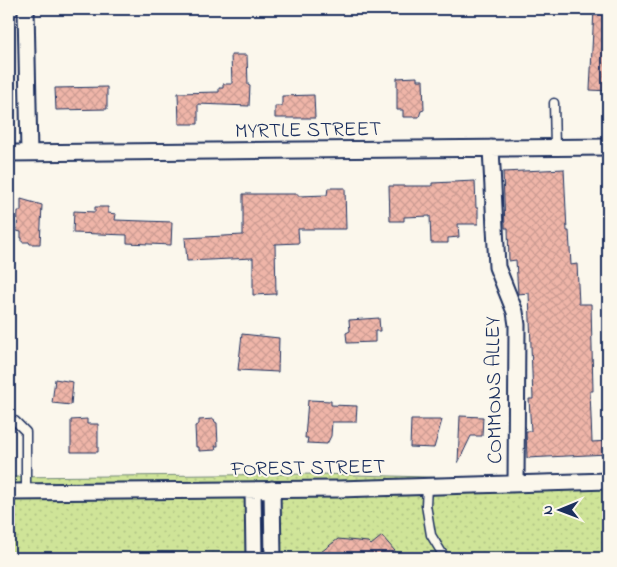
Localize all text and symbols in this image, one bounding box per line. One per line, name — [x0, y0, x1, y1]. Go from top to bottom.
street label: MYRTLE STREET — [235, 115, 381, 147]
street label: COMMONS ALLEY — [479, 315, 511, 464]
street label: FOREST STREET — [230, 453, 385, 485]
north arrow — [534, 484, 584, 534]
text: N — [538, 505, 559, 515]

